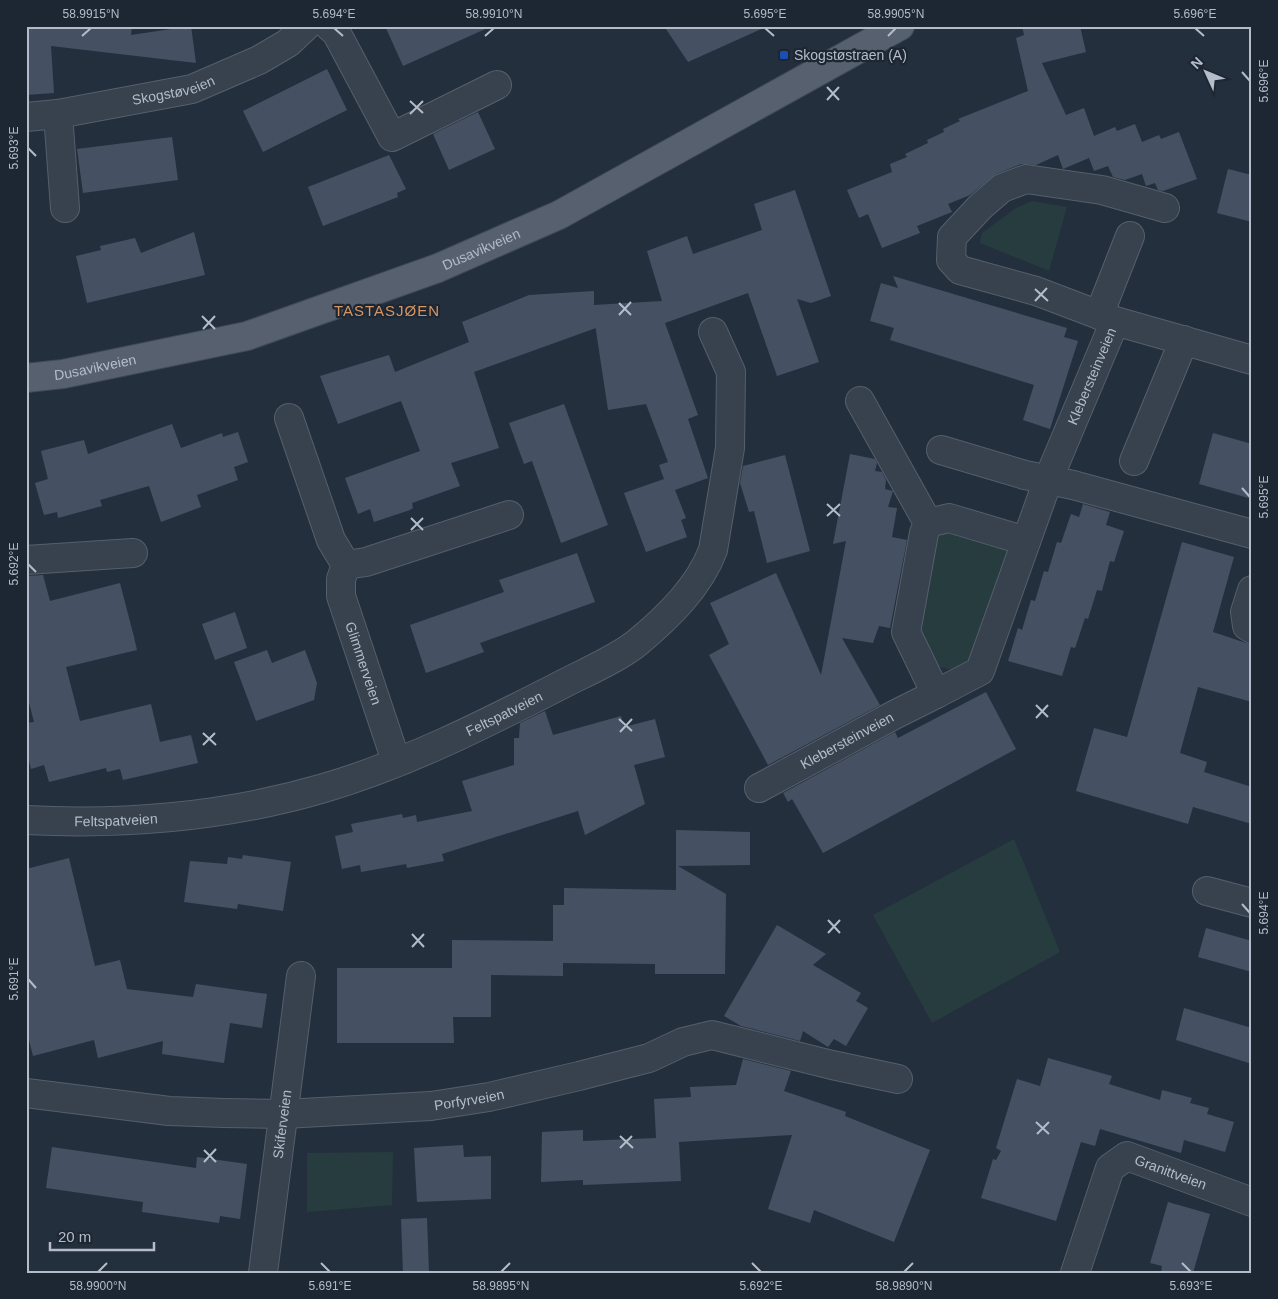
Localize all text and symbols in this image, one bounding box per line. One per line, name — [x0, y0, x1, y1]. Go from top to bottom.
text: 58.9915°N — [63, 7, 119, 21]
text: 5.694°E — [313, 7, 355, 21]
text: 58.9910°N — [466, 7, 522, 21]
text: 5.695°E — [744, 7, 786, 21]
text: 58.9905°N — [868, 7, 924, 21]
text: 5.696°E — [1174, 7, 1216, 21]
place label: Skogstøstraen (A) — [794, 47, 907, 63]
north arrow — [1180, 48, 1230, 98]
marker: Skogstøstraen (A) — [778, 49, 790, 61]
text: N — [1187, 54, 1206, 72]
text: 5.696°E — [1257, 60, 1271, 102]
street label: Skogstøveien — [131, 72, 217, 108]
text: 5.693°E — [7, 127, 21, 169]
street label: Dusavikveien — [440, 225, 523, 273]
district label: TASTASJØEN — [334, 302, 440, 319]
street label: Klebersteinveien — [1064, 325, 1119, 427]
street label: Dusavikveien — [53, 351, 138, 383]
text: 5.695°E — [1257, 476, 1271, 518]
text: 5.692°E — [7, 543, 21, 585]
street label: Glimmerveien — [342, 620, 385, 707]
street label: Feltspatveien — [463, 688, 545, 739]
street label: Klebersteinveien — [798, 709, 896, 772]
street label: Feltspatveien — [74, 810, 158, 829]
text: 5.694°E — [1257, 892, 1271, 934]
text: 5.691°E — [7, 958, 21, 1000]
street label: Porfyrveien — [433, 1086, 506, 1113]
street label: Skiferveien — [270, 1089, 294, 1160]
street label: Granittveien — [1132, 1152, 1209, 1193]
scale bar — [50, 1219, 154, 1251]
text: 20 m — [58, 1228, 91, 1245]
text: 58.9900°N — [70, 1279, 126, 1293]
text: 5.691°E — [309, 1279, 351, 1293]
text: 58.9895°N — [473, 1279, 529, 1293]
text: 5.692°E — [740, 1279, 782, 1293]
text: 58.9890°N — [876, 1279, 932, 1293]
text: 5.693°E — [1170, 1279, 1212, 1293]

